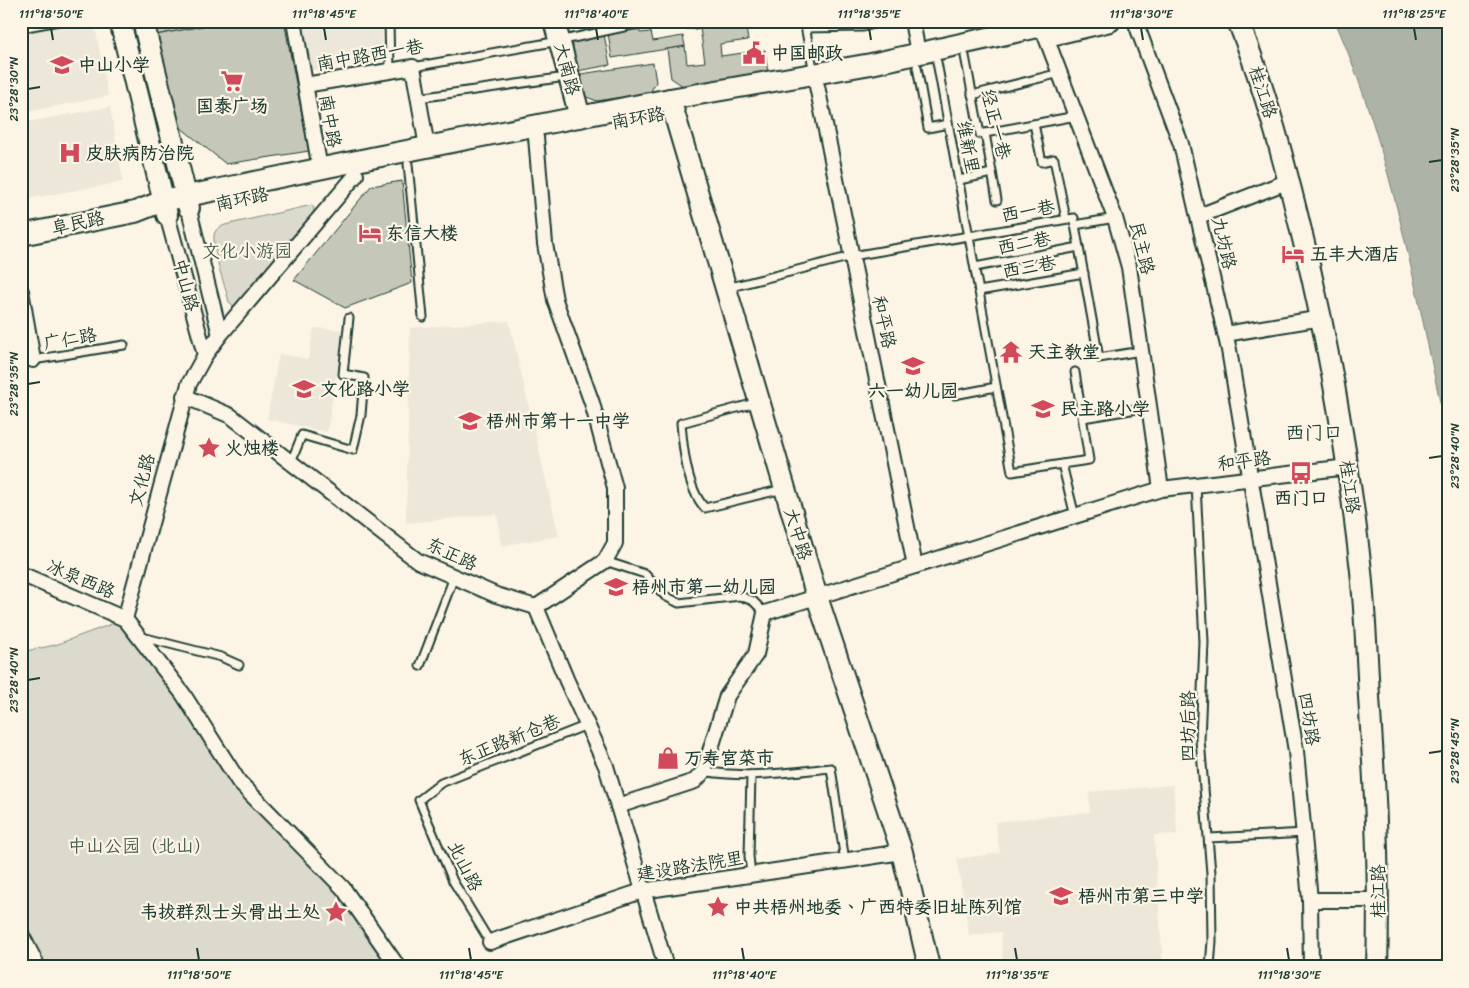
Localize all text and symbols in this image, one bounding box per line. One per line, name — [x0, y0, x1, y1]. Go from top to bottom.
text: 111°18'50"E — [19, 3, 84, 25]
text: 111°18'45"E — [292, 3, 357, 25]
text: 111°18'40"E — [564, 3, 629, 25]
text: 111°18'35"E — [838, 3, 902, 25]
text: 111°18'30"E — [1109, 3, 1174, 25]
text: 111°18'25"E — [1382, 3, 1447, 25]
street label: 南中路西一巷 — [314, 30, 426, 80]
place label: 中国邮政 — [771, 37, 843, 69]
street label: 大南路 — [545, 39, 589, 99]
public building icon: 中国邮政 — [741, 40, 767, 66]
place label: 中山小学 — [78, 49, 150, 81]
school or university icon: 中山小学 — [49, 52, 75, 78]
text: 23°28'30"N — [3, 56, 25, 121]
street label: 桂江路 — [1239, 61, 1287, 123]
supermarket icon: 国泰广场 — [219, 68, 245, 94]
street label: 经正一巷 — [972, 85, 1020, 163]
place label: 国泰广场 — [196, 90, 268, 122]
street label: 南中路 — [310, 92, 350, 150]
street label: 南环路 — [609, 98, 667, 138]
street label: 维新里 — [947, 117, 989, 177]
text: 23°28'35"N — [1444, 127, 1466, 192]
place label: 皮肤病防治院 — [86, 137, 194, 169]
hospital icon: 皮肤病防治院 — [57, 140, 83, 166]
street label: 南环路 — [212, 178, 272, 220]
street label: 西一巷 — [999, 191, 1057, 231]
street label: 阜民路 — [48, 202, 108, 244]
street label: 九坊路 — [1202, 213, 1246, 273]
place label: 东信大楼 — [386, 217, 458, 249]
street label: 民主路 — [1120, 218, 1164, 278]
hotel icon: 东信大楼 — [357, 220, 383, 246]
street label: 西二巷 — [994, 222, 1054, 264]
park label: 文化小游园 — [202, 235, 292, 267]
place label: 五丰大酒店 — [1310, 238, 1400, 270]
hotel icon: 五丰大酒店 — [1280, 241, 1306, 267]
street label: 西三巷 — [1000, 247, 1058, 287]
street label: 中山路 — [164, 255, 208, 315]
street label: 和平路 — [863, 292, 905, 352]
street label: 广仁路 — [41, 319, 99, 359]
place label: 天主教堂 — [1028, 336, 1100, 368]
temple icon: 天主教堂 — [998, 339, 1024, 365]
text: 23°28'35"N — [3, 351, 25, 416]
school or university icon: 六一幼儿园 — [900, 353, 926, 379]
place label: 文化路小学 — [320, 373, 410, 405]
place label: 六一幼儿园 — [868, 375, 958, 407]
school or university icon: 文化路小学 — [291, 376, 317, 402]
place label: 民主路小学 — [1060, 393, 1150, 425]
school or university icon: 民主路小学 — [1030, 396, 1056, 422]
place label: 梧州市第十一中学 — [486, 405, 630, 437]
school or university icon: 梧州市第十一中学 — [457, 408, 483, 434]
district label: 西门口 — [1285, 416, 1343, 449]
text: 23°28'40"N — [1444, 422, 1466, 489]
place label: 火烛楼 — [225, 432, 279, 464]
place icon: 火烛楼 — [196, 435, 222, 461]
street label: 和平路 — [1215, 442, 1273, 480]
street label: 文化路 — [120, 450, 164, 510]
street label: 桂江路 — [1330, 458, 1370, 516]
bus stop icon: 西门口 — [1288, 460, 1314, 486]
place label: 西门口 — [1274, 482, 1328, 514]
street label: 大中路 — [775, 504, 821, 564]
street label: 东正路 — [421, 528, 483, 580]
street label: 冰泉西路 — [42, 550, 120, 608]
place label: 梧州市第一幼儿园 — [632, 571, 776, 603]
school or university icon: 梧州市第一幼儿园 — [603, 574, 629, 600]
text: 23°28'40"N — [3, 646, 25, 713]
street label: 四坊后路 — [1172, 690, 1204, 762]
street label: 四坊路 — [1289, 690, 1329, 748]
street label: 东正路新仓巷 — [453, 705, 565, 775]
text: 23°28'45"N — [1444, 718, 1466, 784]
place label: 万寿宫菜市 — [684, 742, 774, 774]
shop icon: 万寿宫菜市 — [655, 745, 681, 771]
park label: 中山公园（北山） — [68, 830, 212, 862]
street label: 北山路 — [438, 835, 492, 897]
street label: 建设路法院里 — [634, 842, 746, 890]
street label: 桂江路 — [1362, 864, 1394, 918]
place label: 梧州市第三中学 — [1078, 880, 1204, 912]
school or university icon: 梧州市第三中学 — [1048, 883, 1074, 909]
place label: 中共梧州地委、广西特委旧址陈列馆 — [734, 891, 1022, 923]
place icon: 中共梧州地委、广西特委旧址陈列馆 — [705, 894, 731, 920]
place label: 韦拔群烈士头骨出土处 — [140, 896, 320, 928]
place icon: 韦拔群烈士头骨出土处 — [323, 899, 349, 925]
text: 111°18'50"E — [167, 964, 232, 986]
text: 111°18'45"E — [439, 964, 504, 986]
text: 111°18'40"E — [712, 964, 777, 986]
text: 111°18'35"E — [986, 964, 1050, 986]
text: 111°18'30"E — [1257, 964, 1322, 986]

